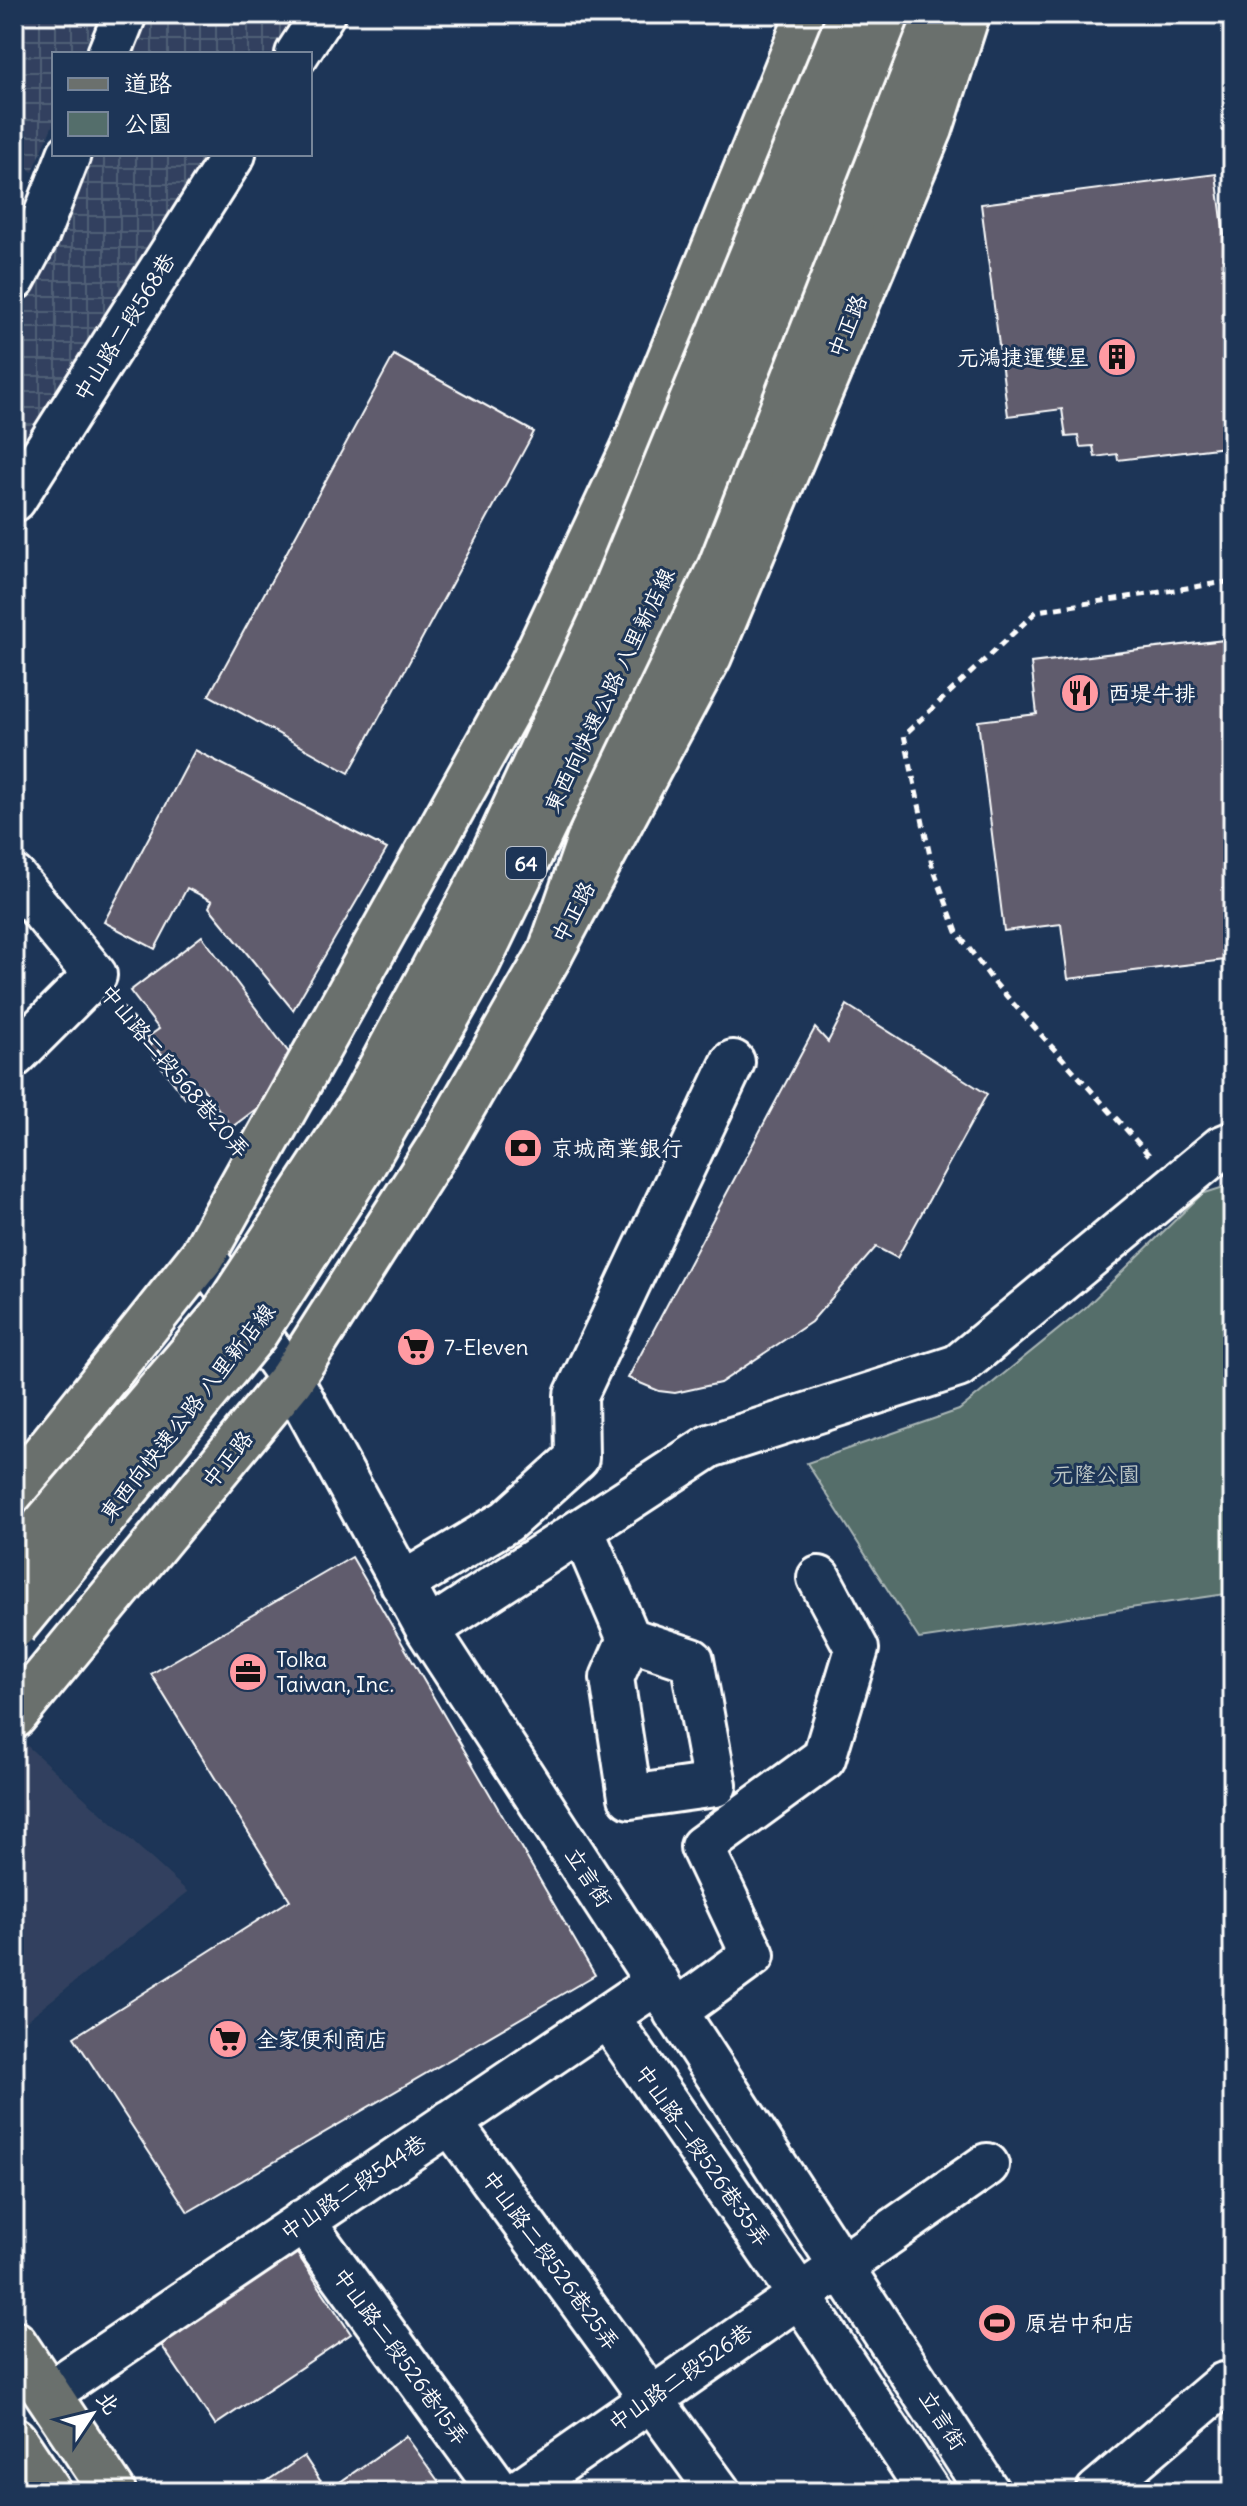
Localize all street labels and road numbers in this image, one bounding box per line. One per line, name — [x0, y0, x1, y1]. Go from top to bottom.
street label: 中山路二段568巷 — [67, 247, 181, 407]
street label: 中正路 — [821, 290, 873, 362]
street label: 東西向快速公路 八里新店線 — [537, 563, 681, 817]
road number: 64 — [506, 847, 546, 879]
street label: 中正路 — [545, 876, 601, 948]
street label: 中山路二段568巷20弄 — [94, 978, 256, 1164]
street label: 東西向快速公路 八里新店線 — [93, 1297, 281, 1527]
street label: 中正路 — [195, 1425, 259, 1493]
street label: 立言街 — [559, 1842, 619, 1912]
street label: 中山路二段526巷35弄 — [629, 2058, 777, 2252]
street label: 中山路二段544巷 — [275, 2128, 431, 2246]
street label: 中山路二段526巷25弄 — [476, 2164, 626, 2356]
street label: 中山路二段526巷15弄 — [327, 2262, 475, 2450]
street label: 中山路二段526巷 — [603, 2317, 757, 2437]
street label: 立言街 — [913, 2385, 973, 2455]

